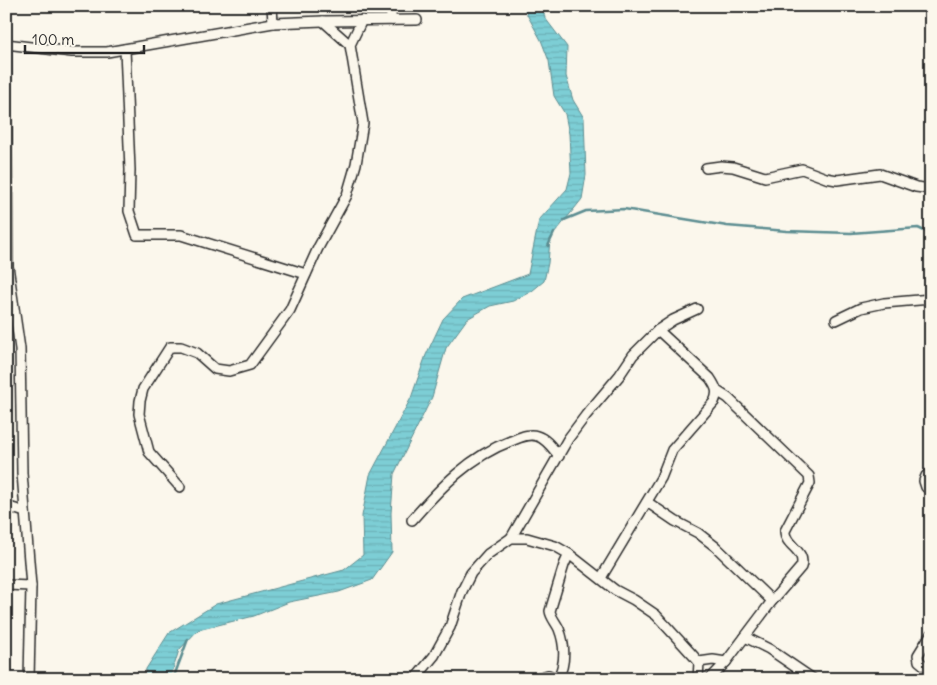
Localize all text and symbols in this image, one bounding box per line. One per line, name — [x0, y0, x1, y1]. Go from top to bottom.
scale bar — [25, 22, 144, 54]
text: 100 m — [32, 30, 74, 49]

